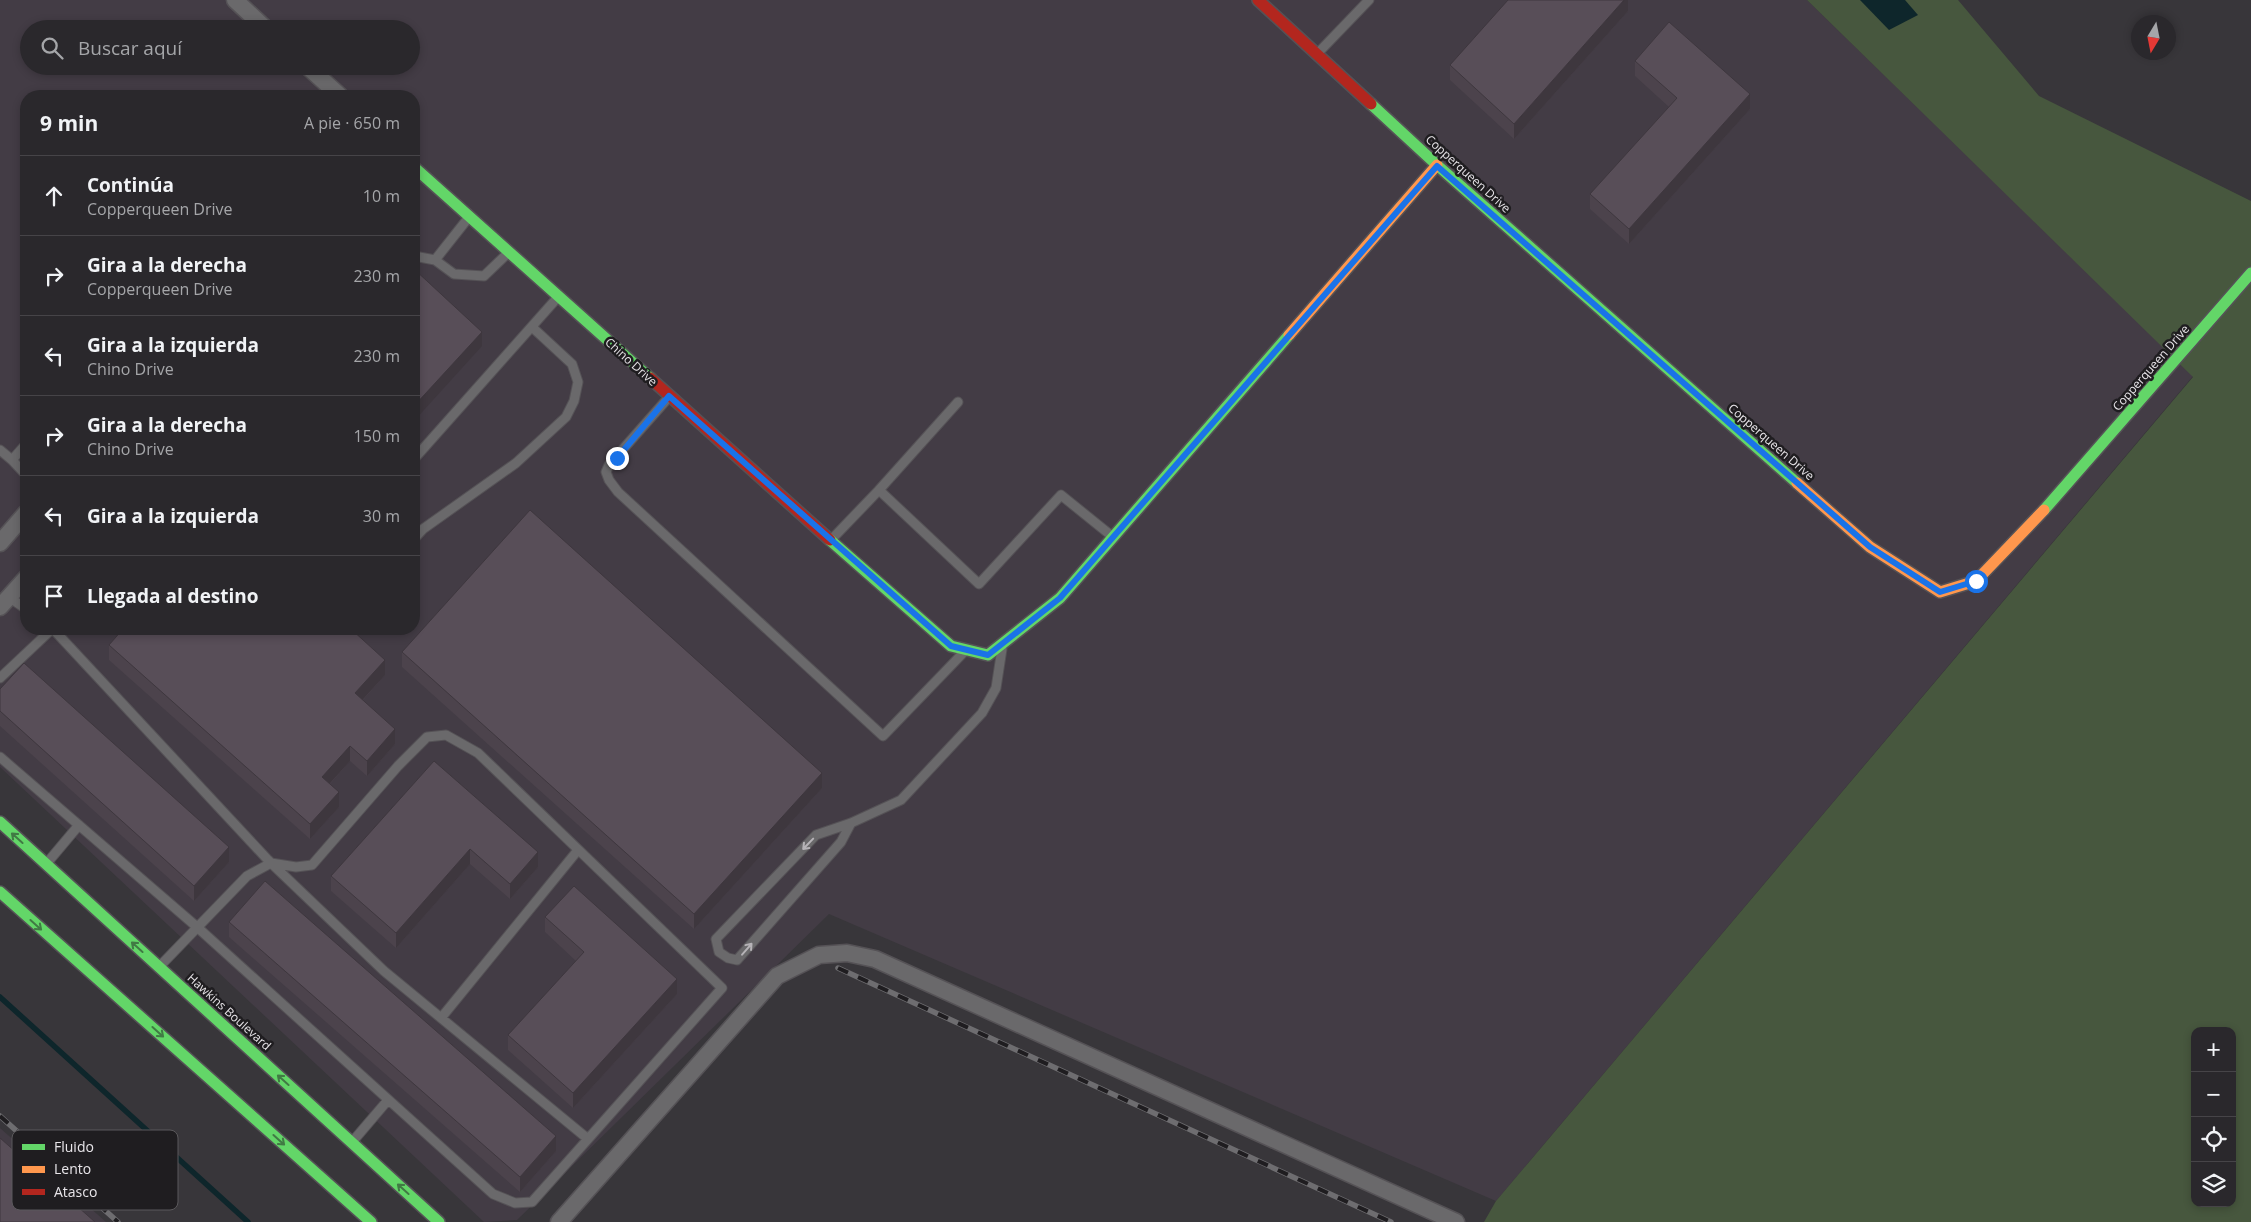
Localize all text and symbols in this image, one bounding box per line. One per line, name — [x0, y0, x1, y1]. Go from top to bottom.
north arrow — [2131, 15, 2176, 60]
search box — [20, 20, 420, 75]
icon: search — [38, 34, 66, 62]
text: Buscar aquí — [78, 35, 182, 61]
text: 9 min — [40, 109, 98, 137]
text: A pie · 650 m — [304, 112, 400, 134]
street label: Copperqueen Drive — [1422, 131, 1515, 217]
text: Continúa — [87, 172, 174, 198]
icon: ahead — [40, 182, 68, 210]
text: 10 m — [363, 185, 400, 207]
text: Copperqueen Drive — [87, 198, 233, 220]
text: Gira a la derecha — [87, 252, 247, 278]
icon: right — [40, 262, 68, 290]
text: 230 m — [354, 265, 400, 287]
text: Copperqueen Drive — [87, 278, 233, 300]
street label: Copperqueen Drive — [2108, 321, 2193, 414]
text: Gira a la izquierda — [87, 332, 259, 358]
street label: Chino Drive — [601, 334, 661, 390]
icon: left — [40, 342, 68, 370]
text: 230 m — [354, 345, 400, 367]
text: Chino Drive — [87, 358, 174, 380]
street label: Copperqueen Drive — [1725, 399, 1818, 484]
text: Gira a la derecha — [87, 412, 247, 438]
icon: right — [40, 422, 68, 450]
text: 150 m — [354, 425, 400, 447]
text: Chino Drive — [87, 438, 174, 460]
route end — [606, 447, 629, 470]
icon: left — [40, 502, 68, 530]
text: Gira a la izquierda — [87, 503, 259, 529]
text: 30 m — [363, 505, 400, 527]
route start — [1965, 570, 1988, 593]
icon: arrive — [40, 582, 68, 610]
text: Llegada al destino — [87, 583, 259, 609]
one-way arrow — [10, 832, 23, 844]
one-way arrow — [802, 837, 814, 850]
one-way arrow — [30, 919, 43, 930]
one-way arrow — [130, 941, 143, 953]
one-way arrow — [741, 943, 753, 956]
street label: Hawkins Boulevard — [184, 969, 275, 1054]
one-way arrow — [151, 1027, 164, 1038]
map controls — [2191, 1027, 2236, 1207]
button: + — [2191, 1027, 2236, 1072]
button: − — [2191, 1072, 2236, 1117]
one-way arrow — [277, 1074, 289, 1086]
button: locate — [2191, 1117, 2236, 1162]
legend — [12, 1130, 178, 1210]
one-way arrow — [273, 1135, 286, 1146]
text: Fluido — [54, 1137, 94, 1156]
text: Lento — [54, 1159, 91, 1178]
button: layers — [2191, 1162, 2236, 1207]
text: Atasco — [54, 1182, 97, 1201]
one-way arrow — [397, 1183, 410, 1195]

